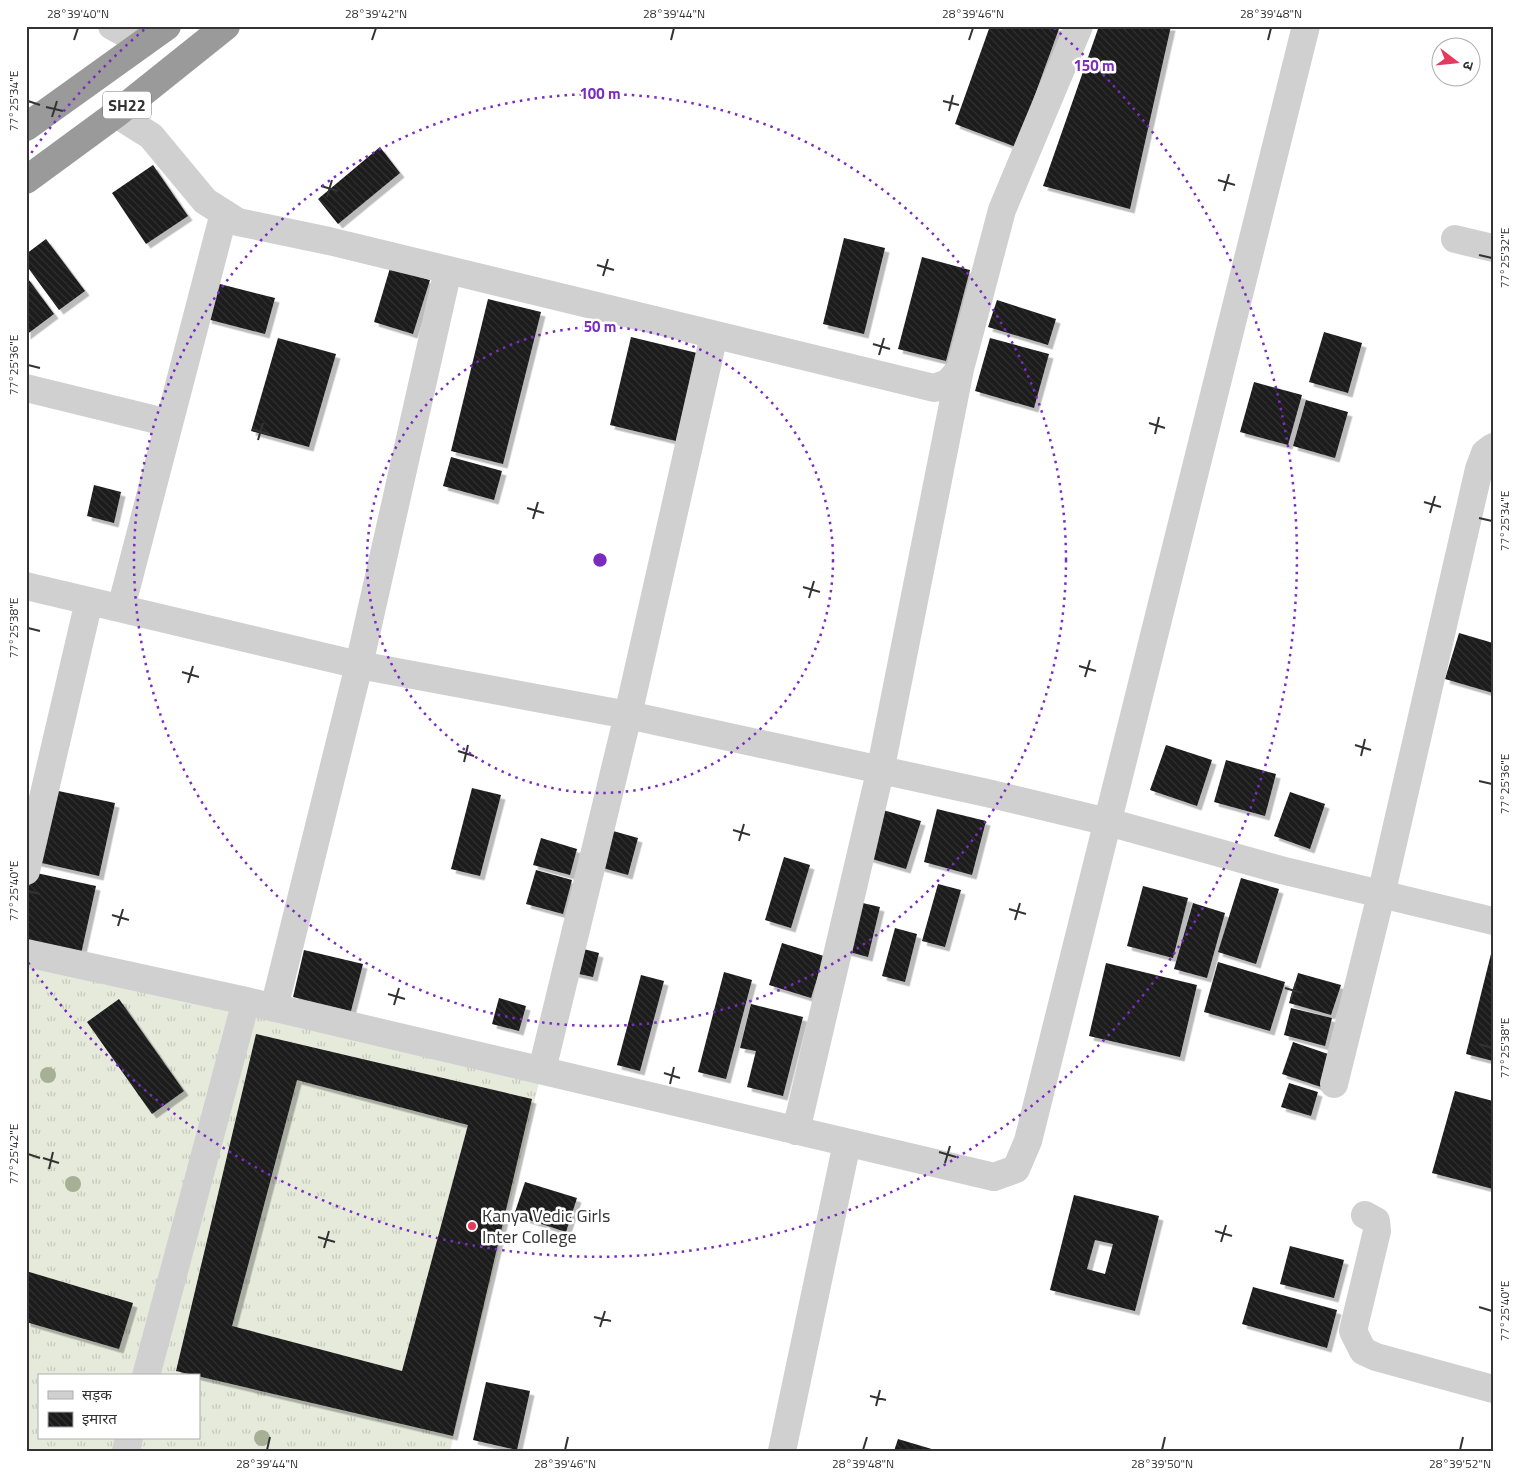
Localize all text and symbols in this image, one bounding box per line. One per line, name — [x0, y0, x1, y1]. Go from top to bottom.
text: 28°39'40"N — [47, 4, 109, 23]
text: 28°39'42"N — [345, 4, 407, 23]
text: 28°39'44"N — [643, 4, 705, 23]
text: 28°39'46"N — [942, 4, 1004, 23]
text: 28°39'48"N — [1240, 4, 1302, 23]
north arrow — [1432, 38, 1482, 88]
text: 150 m — [1073, 54, 1115, 77]
text: उ — [1458, 59, 1480, 73]
text: 77°25'34"E — [4, 70, 23, 131]
text: 100 m — [579, 82, 621, 105]
road number: SH22 — [103, 92, 151, 118]
text: 77°25'32"E — [1495, 227, 1514, 288]
text: 50 m — [584, 315, 616, 338]
text: 77°25'36"E — [4, 334, 23, 395]
text: 77°25'34"E — [1495, 490, 1514, 551]
centre of rings — [591, 551, 609, 569]
text: 77°25'38"E — [4, 597, 23, 658]
text: 77°25'36"E — [1495, 753, 1514, 814]
text: 77°25'40"E — [4, 860, 23, 921]
text: 77°25'38"E — [1495, 1017, 1514, 1078]
text: 77°25'42"E — [4, 1123, 23, 1184]
place label: Kanya Vedic Girls Inter College — [482, 1202, 610, 1250]
marker: Kanya Vedic Girls Inter College — [466, 1220, 478, 1232]
text: 77°25'40"E — [1495, 1280, 1514, 1341]
legend — [38, 1374, 200, 1440]
text: सड़क — [82, 1383, 112, 1406]
text: इमारत — [82, 1407, 117, 1430]
text: 28°39'44"N — [236, 1454, 298, 1473]
text: 28°39'46"N — [534, 1454, 596, 1473]
text: 28°39'48"N — [832, 1454, 894, 1473]
text: 28°39'50"N — [1131, 1454, 1193, 1473]
text: 28°39'52"N — [1429, 1454, 1491, 1473]

